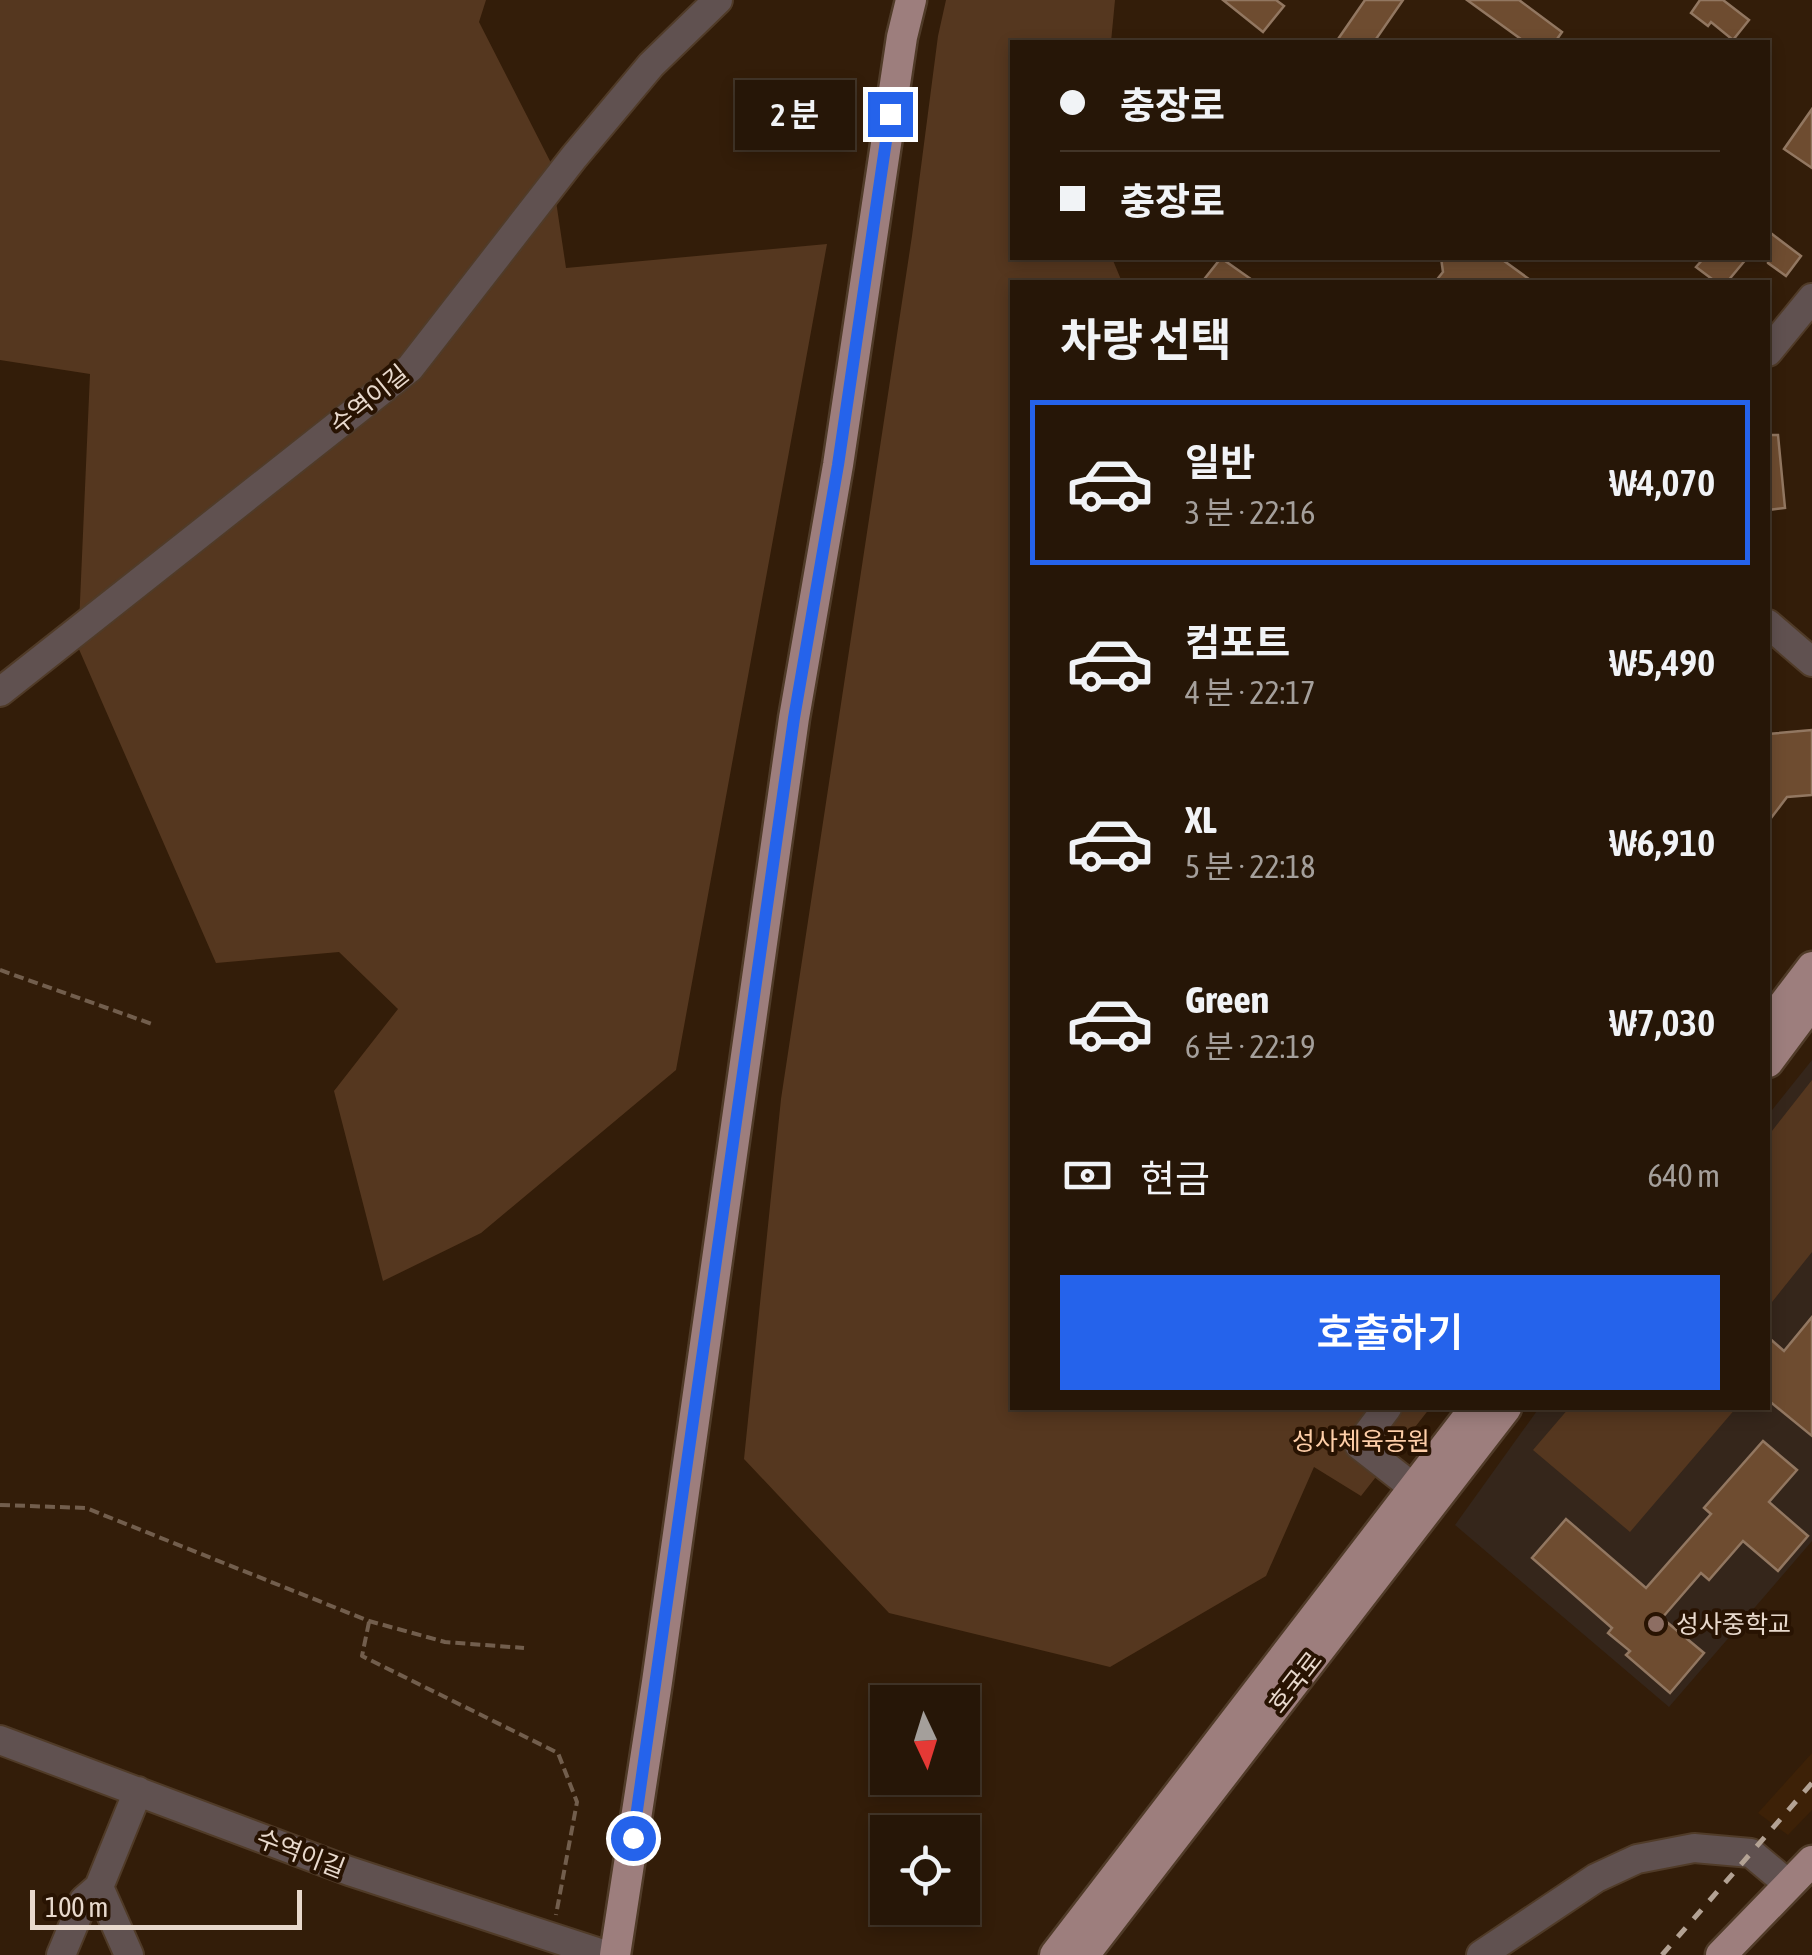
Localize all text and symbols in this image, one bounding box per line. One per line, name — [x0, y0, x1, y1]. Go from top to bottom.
callout: 2 분 — [735, 79, 855, 149]
text: 충장로 — [1120, 84, 1225, 127]
route end — [868, 92, 913, 137]
text: 2 분 — [771, 96, 819, 133]
text: 충장로 — [1120, 180, 1225, 223]
text: 차량 선택 — [1060, 314, 1232, 366]
street label: 수역이길 — [324, 359, 414, 439]
icon: car — [1065, 438, 1155, 528]
text: 일반 — [1185, 441, 1255, 484]
text: ₩4,070 — [1609, 461, 1715, 504]
text: 3 분 · 22:16 — [1185, 494, 1315, 531]
icon: car — [1065, 618, 1155, 708]
text: 컴포트 — [1185, 621, 1290, 664]
text: ₩5,490 — [1609, 641, 1715, 684]
text: 4 분 · 22:17 — [1185, 674, 1315, 711]
icon: car — [1065, 798, 1155, 888]
text: XL — [1185, 798, 1217, 841]
text: ₩6,910 — [1609, 821, 1715, 864]
text: 5 분 · 22:18 — [1185, 848, 1315, 885]
icon: car — [1065, 978, 1155, 1068]
text: Green — [1185, 978, 1269, 1021]
text: ₩7,030 — [1609, 1001, 1715, 1044]
text: 6 분 · 22:19 — [1185, 1028, 1315, 1065]
icon: cash — [1060, 1148, 1115, 1203]
text: 현금 — [1140, 1157, 1210, 1200]
text: 640 m — [1647, 1157, 1720, 1194]
button: 호출하기 — [1060, 1275, 1720, 1390]
park label: 성사체육공원 — [1292, 1427, 1430, 1455]
place label: 성사중학교 — [1676, 1610, 1791, 1638]
marker: 성사중학교 — [1645, 1613, 1667, 1635]
street label: 호국로 — [1263, 1646, 1327, 1718]
north arrow — [870, 1685, 980, 1795]
map controls — [870, 1685, 980, 1925]
button: locate — [870, 1815, 980, 1925]
route start — [611, 1816, 656, 1861]
street label: 수역이길 — [253, 1823, 349, 1883]
scale bar — [30, 1885, 302, 1930]
text: 100 m — [45, 1891, 108, 1923]

